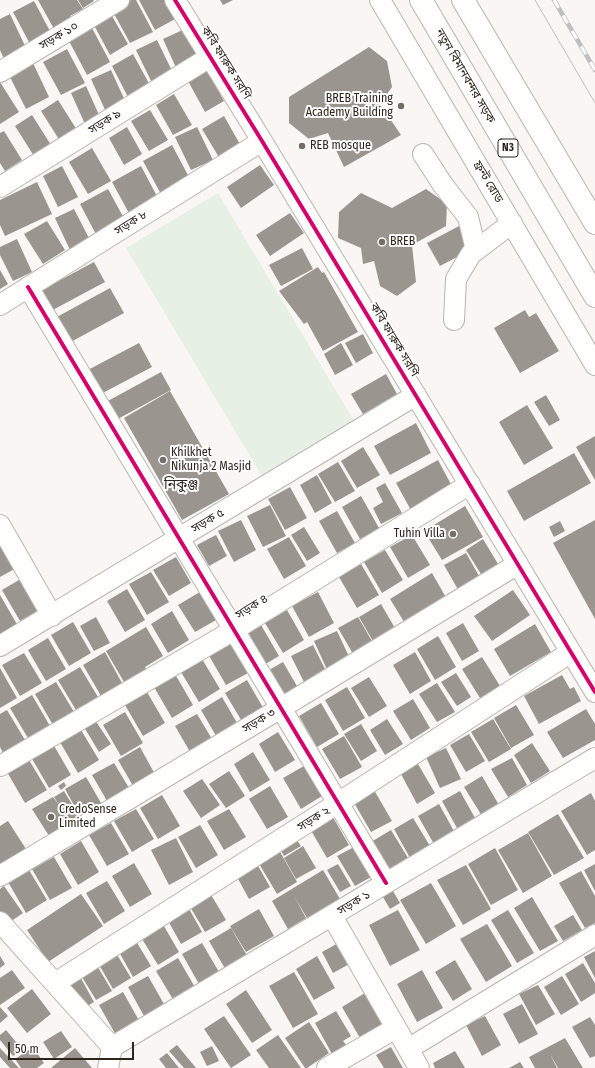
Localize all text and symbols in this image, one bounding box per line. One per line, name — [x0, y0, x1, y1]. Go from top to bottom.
street label: সড়ক ১০ — [37, 19, 81, 53]
street label: কবি ফারুক সরণি — [198, 24, 254, 102]
street label: নতুন বিমানবন্দর সড়ক — [432, 26, 498, 126]
place label: BREB Training Academy Building — [306, 92, 393, 120]
marker: BREB Training Academy Building — [396, 101, 406, 111]
street label: সড়ক ৯ — [86, 106, 124, 138]
place label: REB mosque — [310, 139, 371, 153]
road number: N3 — [498, 139, 518, 157]
marker: REB mosque — [297, 141, 307, 151]
street label: ফ্রন্ট রোড — [470, 159, 506, 205]
street label: সড়ক ৮ — [112, 207, 150, 239]
place label: BREB — [390, 235, 415, 249]
marker: BREB — [377, 237, 387, 247]
street label: কবি ফারুক সরণি — [366, 301, 422, 379]
place label: Khilkhet Nikunja 2 Masjid — [171, 446, 251, 474]
marker: Khilkhet Nikunja 2 Masjid — [158, 455, 168, 465]
district label: নিকুঞ্জ — [164, 477, 198, 493]
street label: সড়ক ৫ — [189, 506, 227, 536]
place label: Tuhin Villa — [394, 527, 445, 541]
marker: Tuhin Villa — [448, 529, 458, 539]
street label: সড়ক ৪ — [233, 591, 271, 623]
street label: সড়ক ৩ — [240, 706, 278, 736]
place label: CredoSense Limited — [59, 803, 117, 831]
street label: সড়ক ২ — [295, 803, 333, 835]
marker: CredoSense Limited — [46, 812, 56, 822]
street label: সড়ক ১ — [335, 888, 373, 918]
scale bar — [10, 1034, 136, 1060]
text: 50 m — [15, 1042, 39, 1056]

